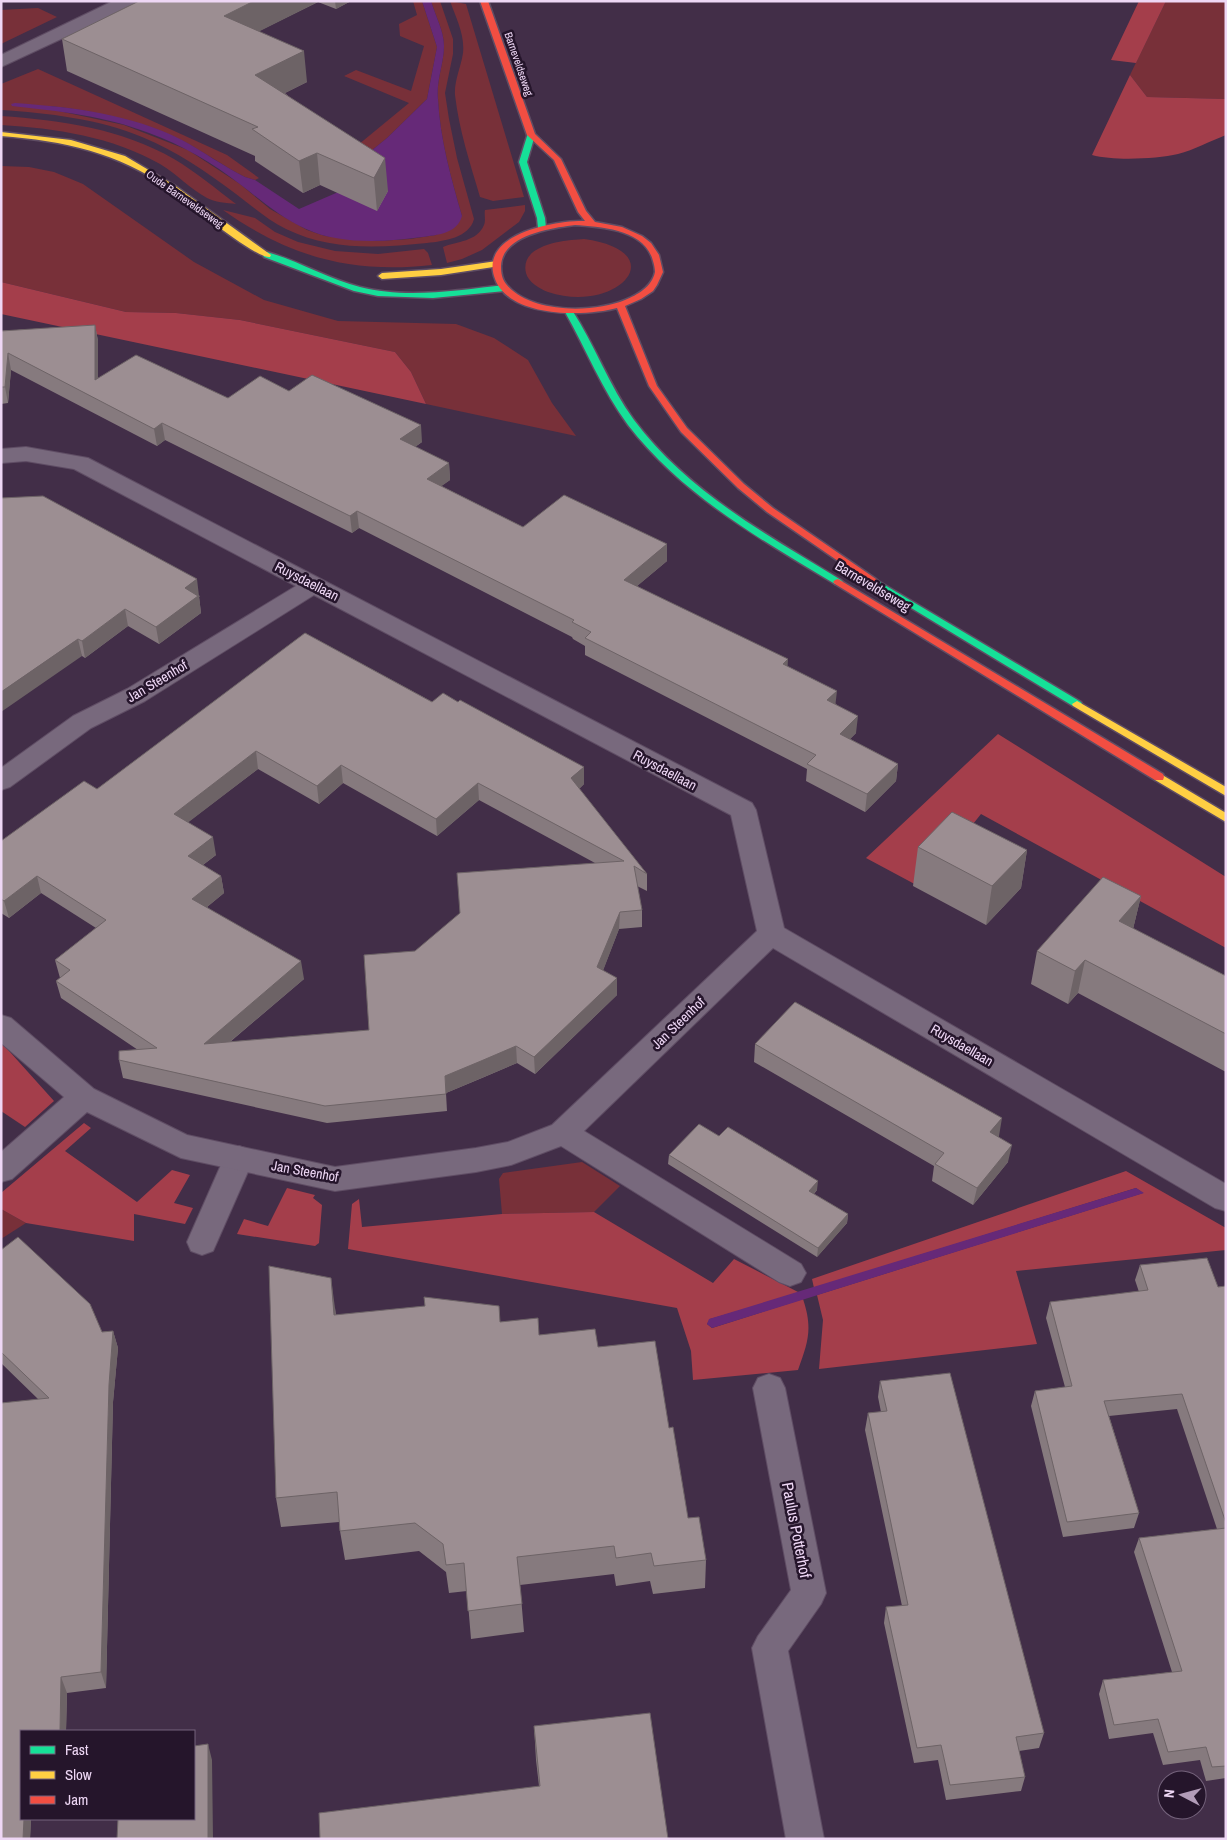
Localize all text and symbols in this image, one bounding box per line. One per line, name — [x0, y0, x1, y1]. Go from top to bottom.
street label: Barneveldseweg — [502, 30, 536, 98]
street label: Oude Barneveldseweg — [144, 167, 226, 231]
street label: Barneveldseweg — [832, 556, 915, 616]
street label: Ruysdaellaan — [272, 557, 342, 605]
street label: Jan Steenhof — [123, 655, 191, 706]
street label: Ruysdaellaan — [630, 746, 700, 794]
street label: Jan Steenhof — [647, 992, 709, 1053]
street label: Ruysdaellaan — [927, 1020, 997, 1070]
street label: Jan Steenhof — [270, 1156, 341, 1186]
street label: Paulus Potterhof — [777, 1480, 817, 1580]
legend — [20, 1730, 195, 1820]
text: Fast — [65, 1739, 89, 1760]
text: Slow — [65, 1764, 92, 1785]
north arrow — [1157, 1770, 1207, 1820]
text: Jam — [65, 1789, 88, 1810]
text: N — [1160, 1789, 1178, 1799]

